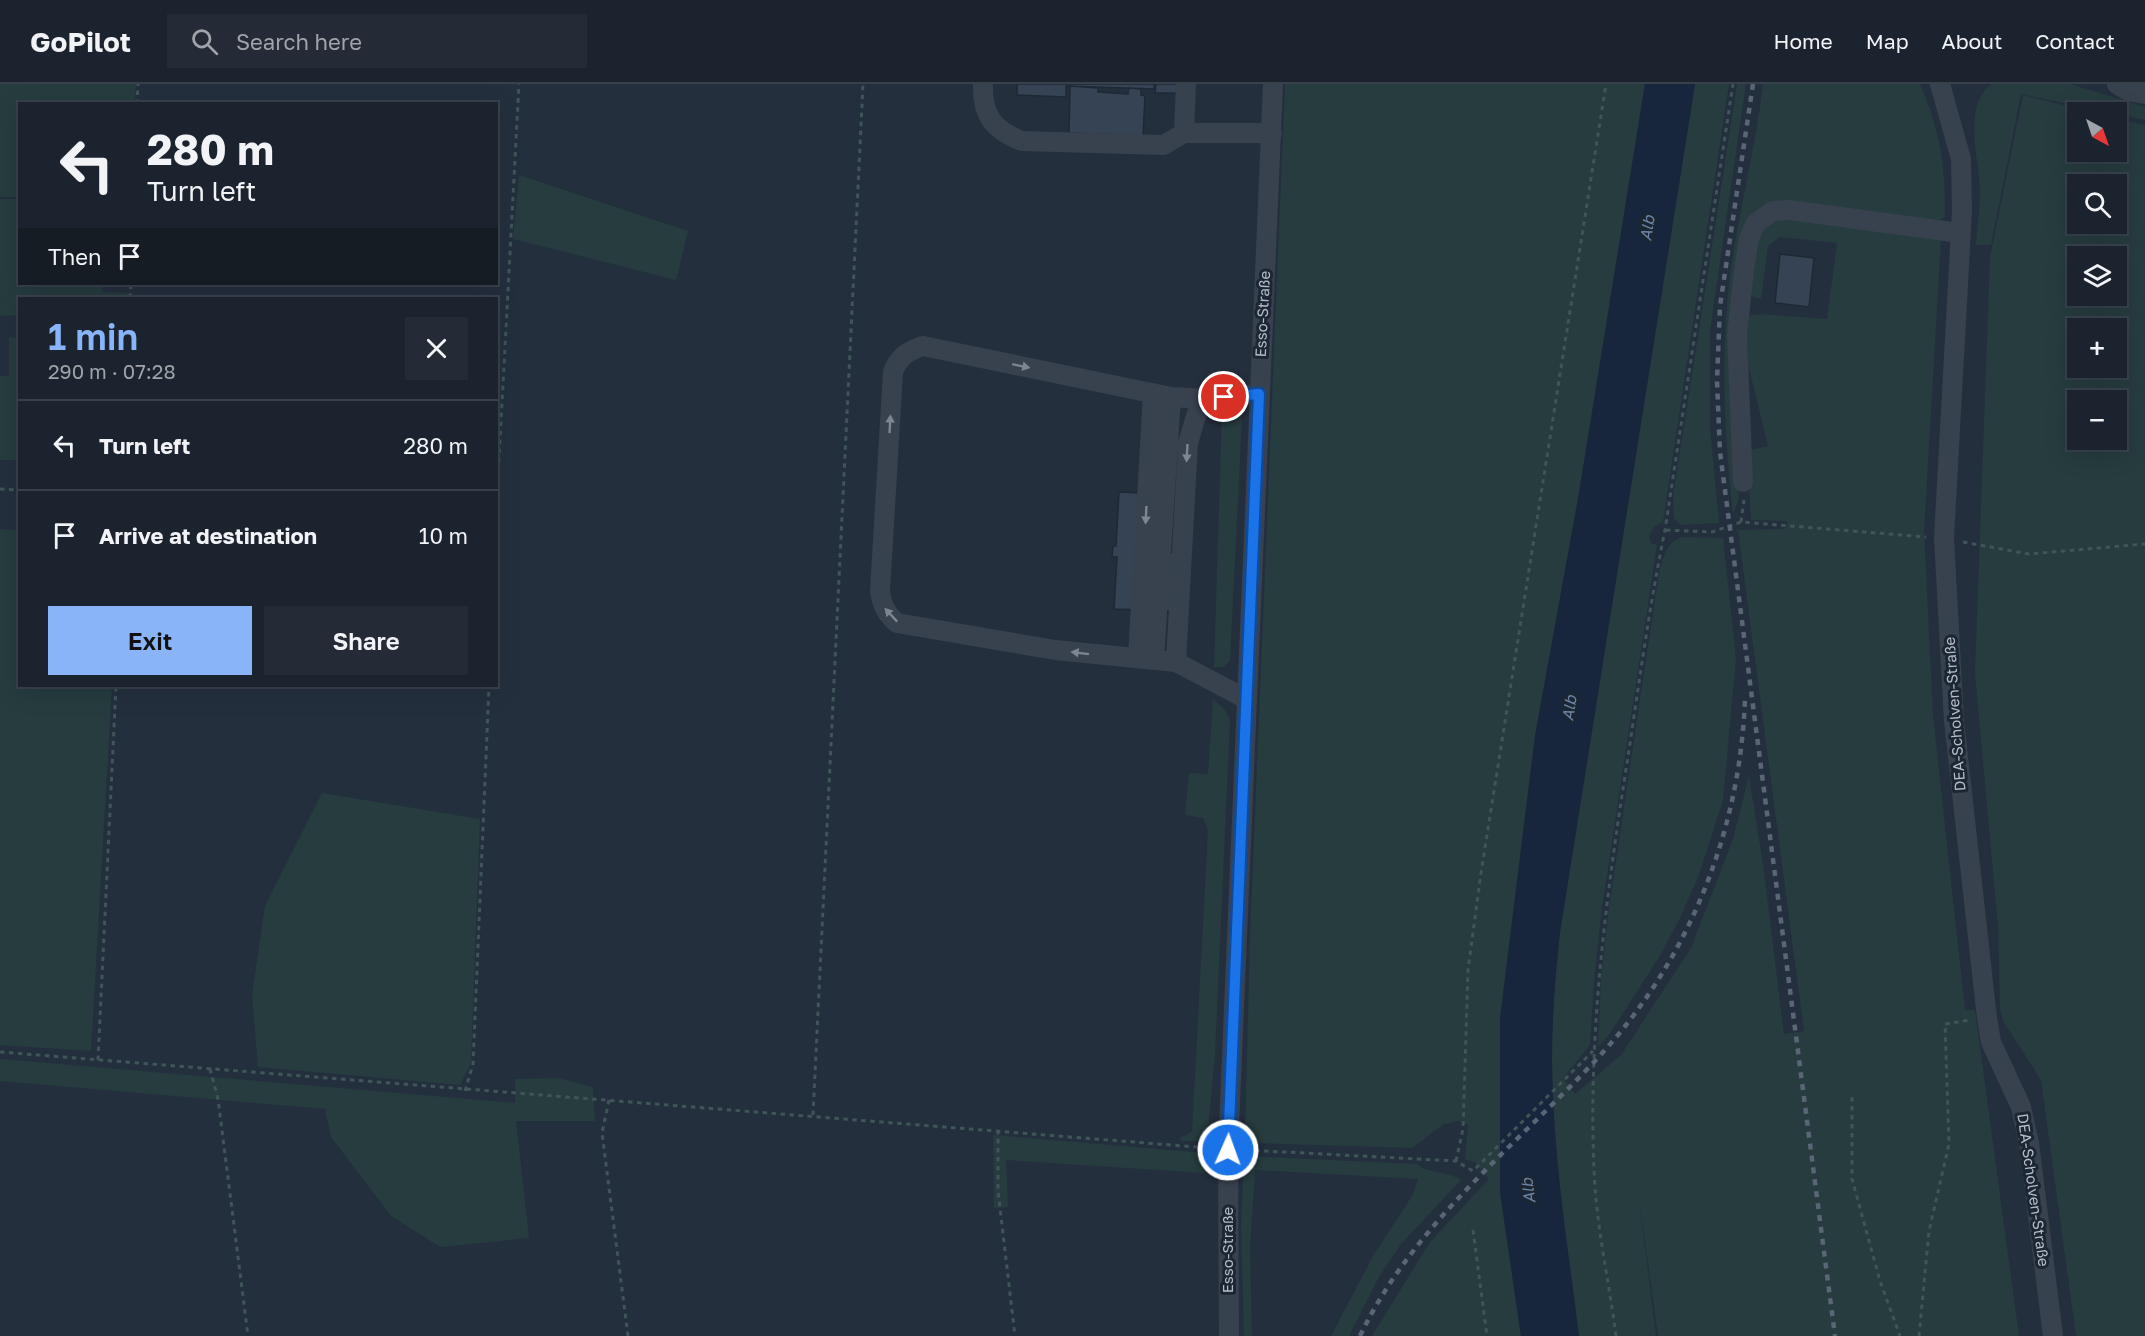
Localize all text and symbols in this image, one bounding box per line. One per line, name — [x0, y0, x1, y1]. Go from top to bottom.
search box — [167, 14, 587, 68]
text: GoPilot — [30, 25, 131, 58]
icon: search — [188, 25, 221, 58]
text: Search here — [236, 28, 362, 55]
text: Home — [1773, 28, 1833, 54]
text: Map — [1866, 28, 1909, 54]
text: About — [1942, 28, 2002, 54]
text: Contact — [2035, 28, 2115, 54]
north arrow — [2067, 102, 2127, 162]
map controls — [2067, 102, 2127, 450]
text: 280 m — [147, 124, 274, 174]
icon: left — [48, 126, 126, 204]
button: search — [2067, 174, 2127, 234]
text: Turn left — [147, 175, 256, 207]
water label: Alb — [1635, 213, 1659, 242]
icon: arrive — [113, 240, 146, 273]
text: Then — [48, 243, 101, 270]
button: layers — [2067, 246, 2127, 306]
street label: Esso-Straße — [1251, 270, 1273, 358]
text: 1 min — [48, 315, 138, 358]
button: close — [405, 317, 468, 380]
button: + — [2067, 318, 2127, 378]
text: 290 m · 07:28 — [48, 359, 176, 383]
one-way arrow — [1012, 362, 1031, 371]
pin — [1198, 371, 1249, 422]
icon: arrive — [1207, 380, 1240, 413]
button: − — [2067, 390, 2127, 450]
one-way arrow — [885, 415, 895, 434]
icon: left — [48, 429, 81, 462]
text: Turn left — [99, 432, 190, 459]
text: 280 m — [403, 432, 468, 459]
one-way arrow — [1183, 443, 1192, 462]
one-way arrow — [1142, 505, 1151, 524]
icon: arrive — [48, 519, 81, 552]
text: Arrive at destination — [99, 522, 317, 549]
text: 10 m — [419, 522, 468, 549]
button: Exit — [48, 606, 252, 675]
button: Share — [264, 606, 468, 675]
one-way arrow — [884, 608, 898, 623]
street label: DEA-Scholven-Straße — [1940, 636, 1968, 792]
one-way arrow — [1070, 648, 1089, 657]
water label: Alb — [1557, 693, 1581, 722]
street label: DEA-Scholven-Straße — [2014, 1112, 2054, 1268]
position arrow — [1196, 1118, 1260, 1182]
water label: Alb — [1516, 1176, 1539, 1205]
street label: Esso-Straße — [1218, 1206, 1236, 1293]

